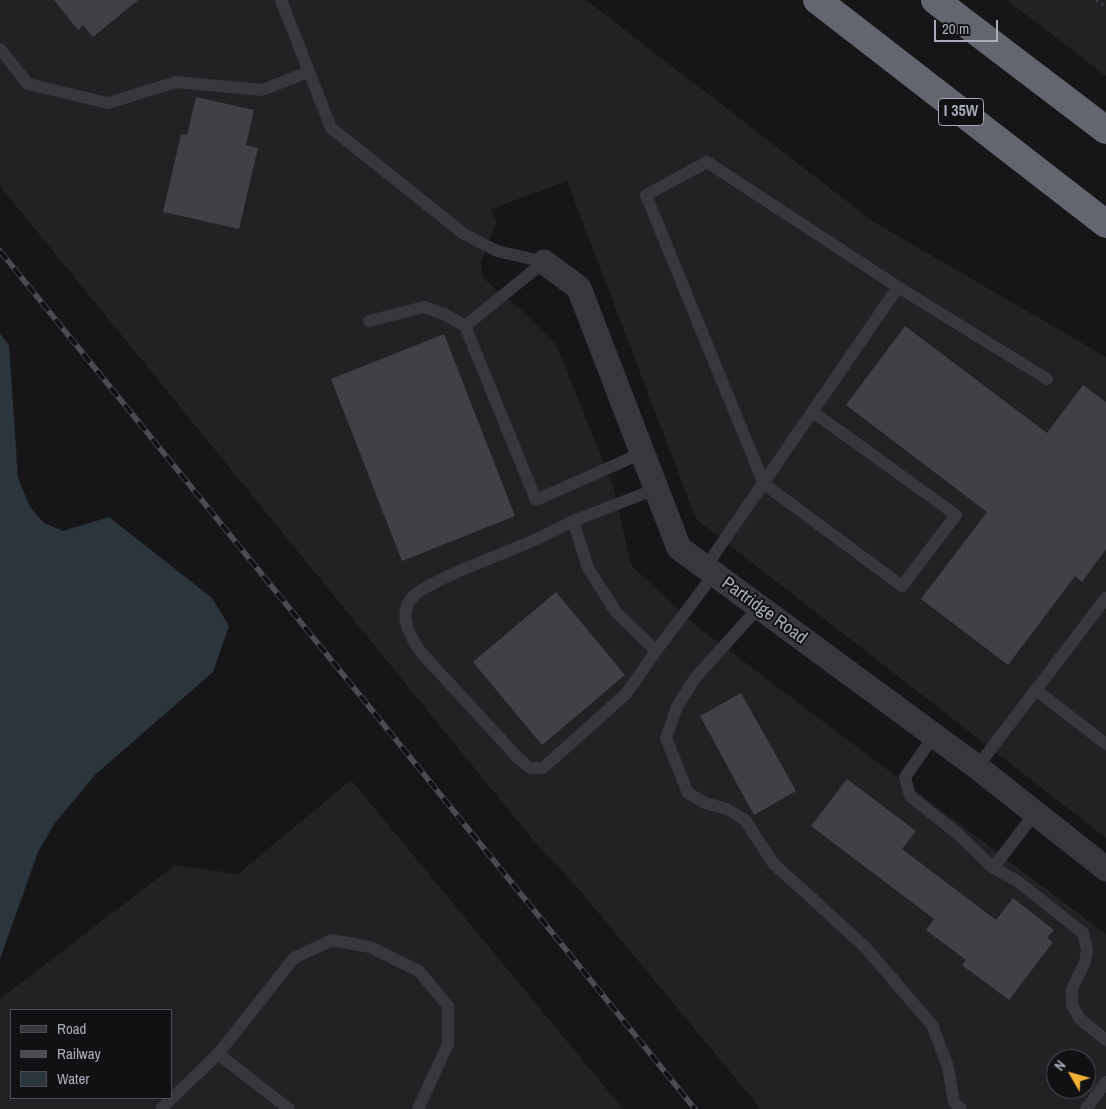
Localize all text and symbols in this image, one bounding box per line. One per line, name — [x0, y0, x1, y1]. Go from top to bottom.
scale bar — [936, 10, 1000, 42]
text: 20 m — [942, 18, 969, 39]
road number: I 35W — [938, 98, 984, 125]
street label: Partridge Road — [717, 573, 811, 649]
legend — [10, 1009, 172, 1099]
text: Road — [57, 1018, 86, 1039]
text: Railway — [57, 1043, 101, 1064]
north arrow — [1046, 1049, 1096, 1099]
text: N — [1050, 1057, 1070, 1074]
text: Water — [57, 1068, 89, 1089]

